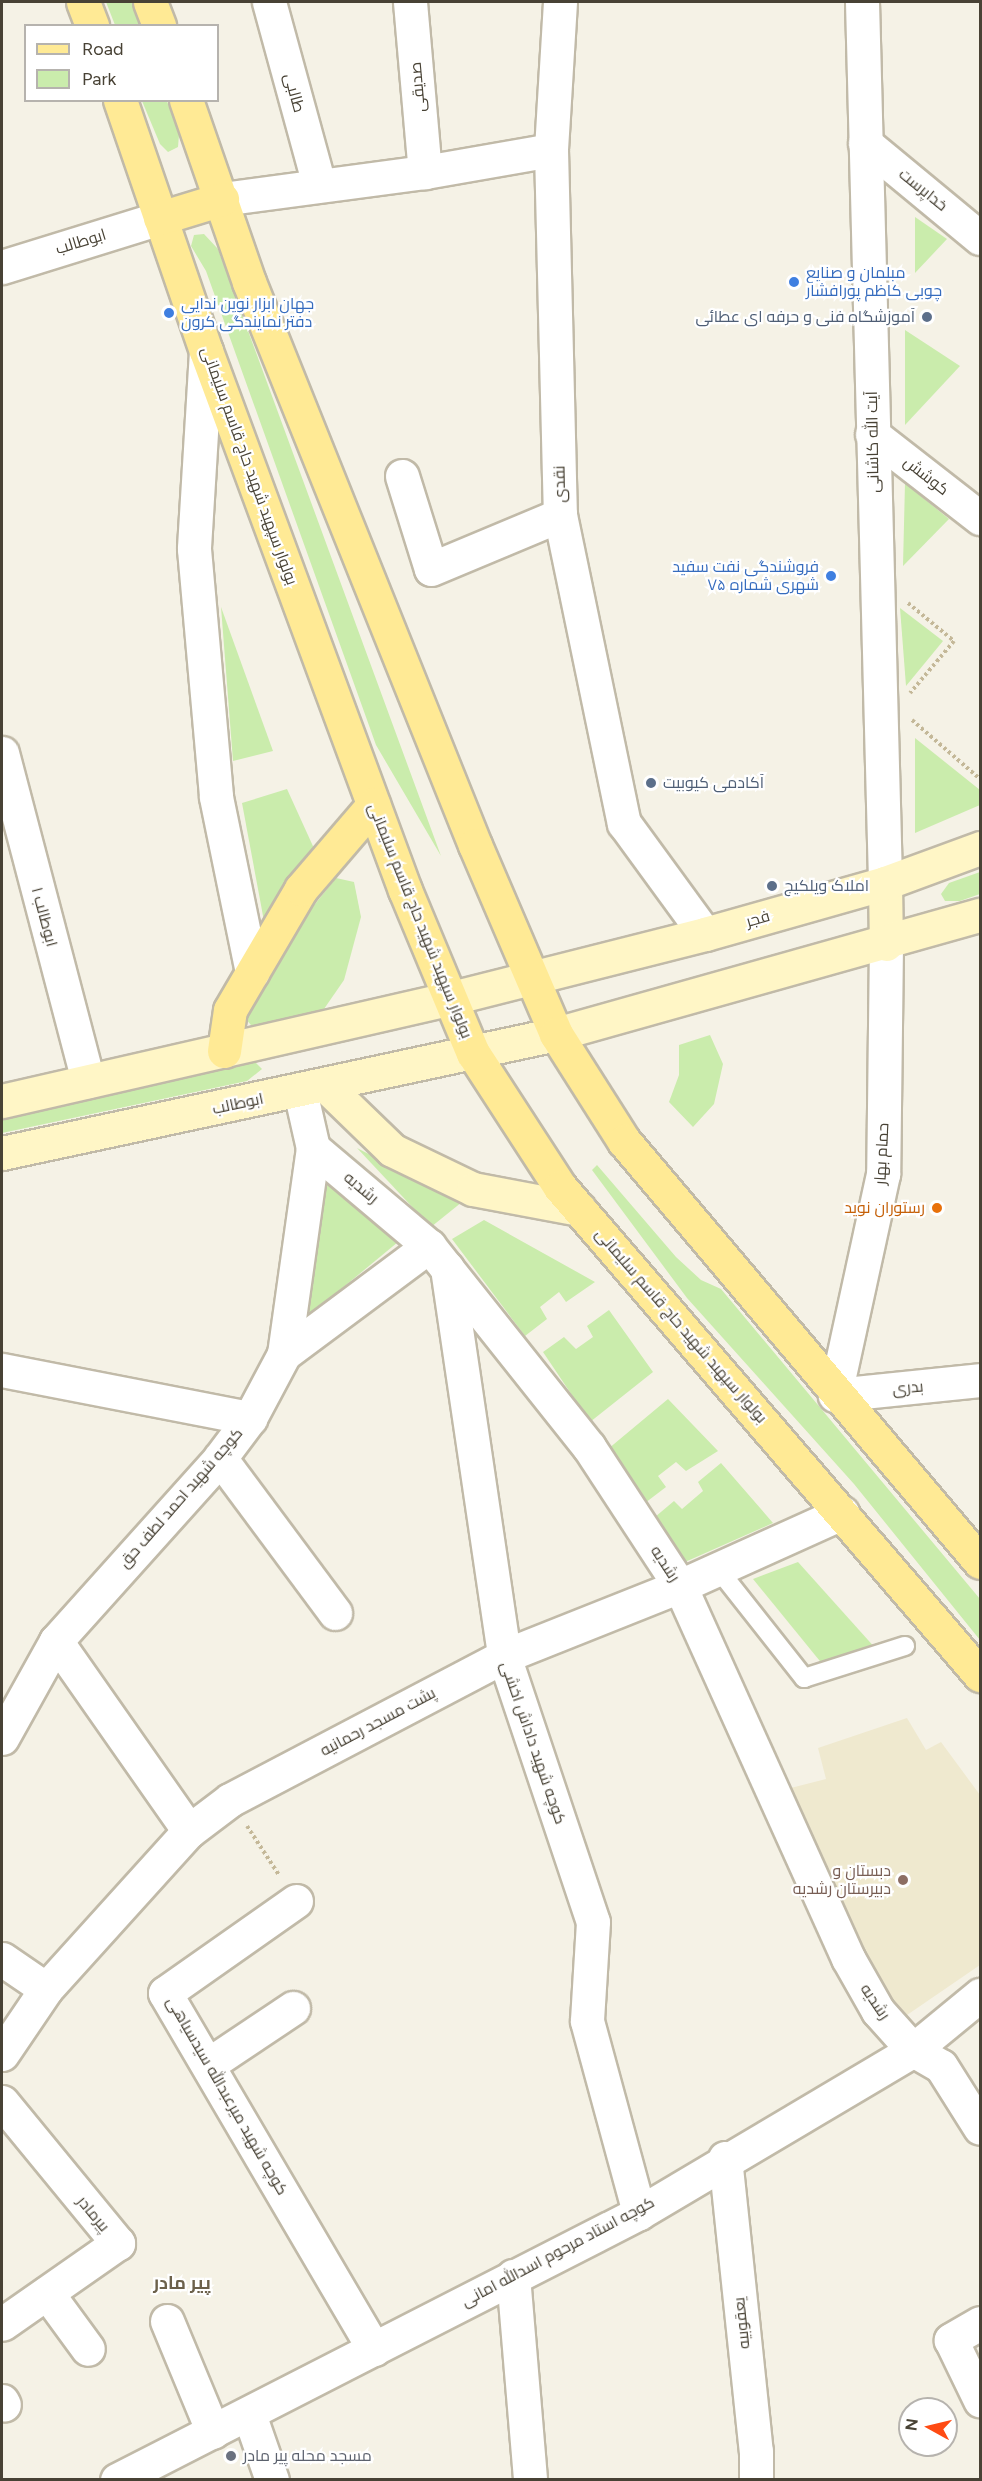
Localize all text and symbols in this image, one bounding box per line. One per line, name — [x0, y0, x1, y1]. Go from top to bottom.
legend — [24, 24, 219, 102]
text: Road — [82, 38, 123, 60]
street label: صدیقی — [406, 61, 430, 113]
text: Park — [82, 68, 116, 90]
street label: طالبی — [280, 71, 308, 115]
street label: خداپرست — [895, 165, 951, 215]
street label: ابوطالب — [53, 225, 109, 259]
place label: مبلمان و صنایع چوبی کاظم پورافشار — [806, 263, 942, 301]
marker: مبلمان و صنایع چوبی کاظم پورافشار — [787, 275, 801, 289]
place label: جهان ابزار نوین ندایی دفتر نمایندگی کرون — [181, 294, 314, 332]
marker: جهان ابزار نوین ندایی دفتر نمایندگی کرون — [162, 306, 176, 320]
place label: آموزشگاه فنی و حرفه ای عطائی — [695, 307, 915, 327]
marker: آموزشگاه فنی و حرفه ای عطائی — [920, 310, 934, 324]
street label: بولوار سپهبد شهید حاج قاسم سلیمانی — [197, 344, 301, 588]
street label: آیت الله کاشانی — [863, 391, 883, 493]
street label: کوشش — [899, 452, 953, 500]
street label: نقدی — [550, 465, 570, 503]
place label: فروشندگی نفت سفید شهری شماره ۷۵ — [672, 557, 819, 595]
marker: فروشندگی نفت سفید شهری شماره ۷۵ — [824, 569, 838, 583]
place label: آکادمی کیوبیت — [663, 773, 764, 793]
marker: آکادمی کیوبیت — [644, 776, 658, 790]
street label: بولوار سپهبد شهید حاج قاسم سلیمانی — [364, 801, 476, 1041]
place label: املاک ویلکیج — [784, 876, 869, 896]
marker: املاک ویلکیج — [765, 879, 779, 893]
street label: ابوطالب ۱ — [27, 885, 61, 949]
street label: فجر — [744, 906, 772, 932]
street label: ابوطالب — [211, 1089, 265, 1119]
street label: حمام بهار — [871, 1122, 893, 1186]
street label: رشدیه — [340, 1168, 382, 1208]
place label: رستوران نوید — [844, 1198, 925, 1218]
marker: رستوران نوید — [930, 1201, 944, 1215]
street label: بولوار سپهبد شهید حاج قاسم سلیمانی — [591, 1225, 771, 1427]
street label: بدری — [892, 1377, 924, 1399]
street label: کوچه شهید احمد لطف حق — [115, 1424, 247, 1572]
street label: رشدیه — [646, 1542, 684, 1586]
street label: کوچه شهید داداش اخشی — [496, 1659, 570, 1827]
street label: پشت مسجد رحمانیه — [317, 1683, 439, 1761]
place label: دبستان و دبیرستان رشدیه — [793, 1861, 891, 1899]
marker: دبستان و دبیرستان رشدیه — [896, 1873, 910, 1887]
street label: رشدیه — [856, 1980, 894, 2024]
street label: کوچه شهید میرعبدالله سیدسیاهی — [162, 1993, 292, 2199]
street label: پیرمادر — [73, 2192, 113, 2236]
street label: کوچه استاد مرحوم اسدالله امانی — [458, 2193, 658, 2311]
district label: پیر مادر — [153, 2272, 211, 2294]
street label: یعقوبیه — [730, 2296, 754, 2350]
north arrow — [898, 2397, 958, 2457]
text: N — [901, 2417, 922, 2432]
place label: مسجد محله پیر مادر — [243, 2446, 372, 2466]
marker: مسجد محله پیر مادر — [224, 2449, 238, 2463]

